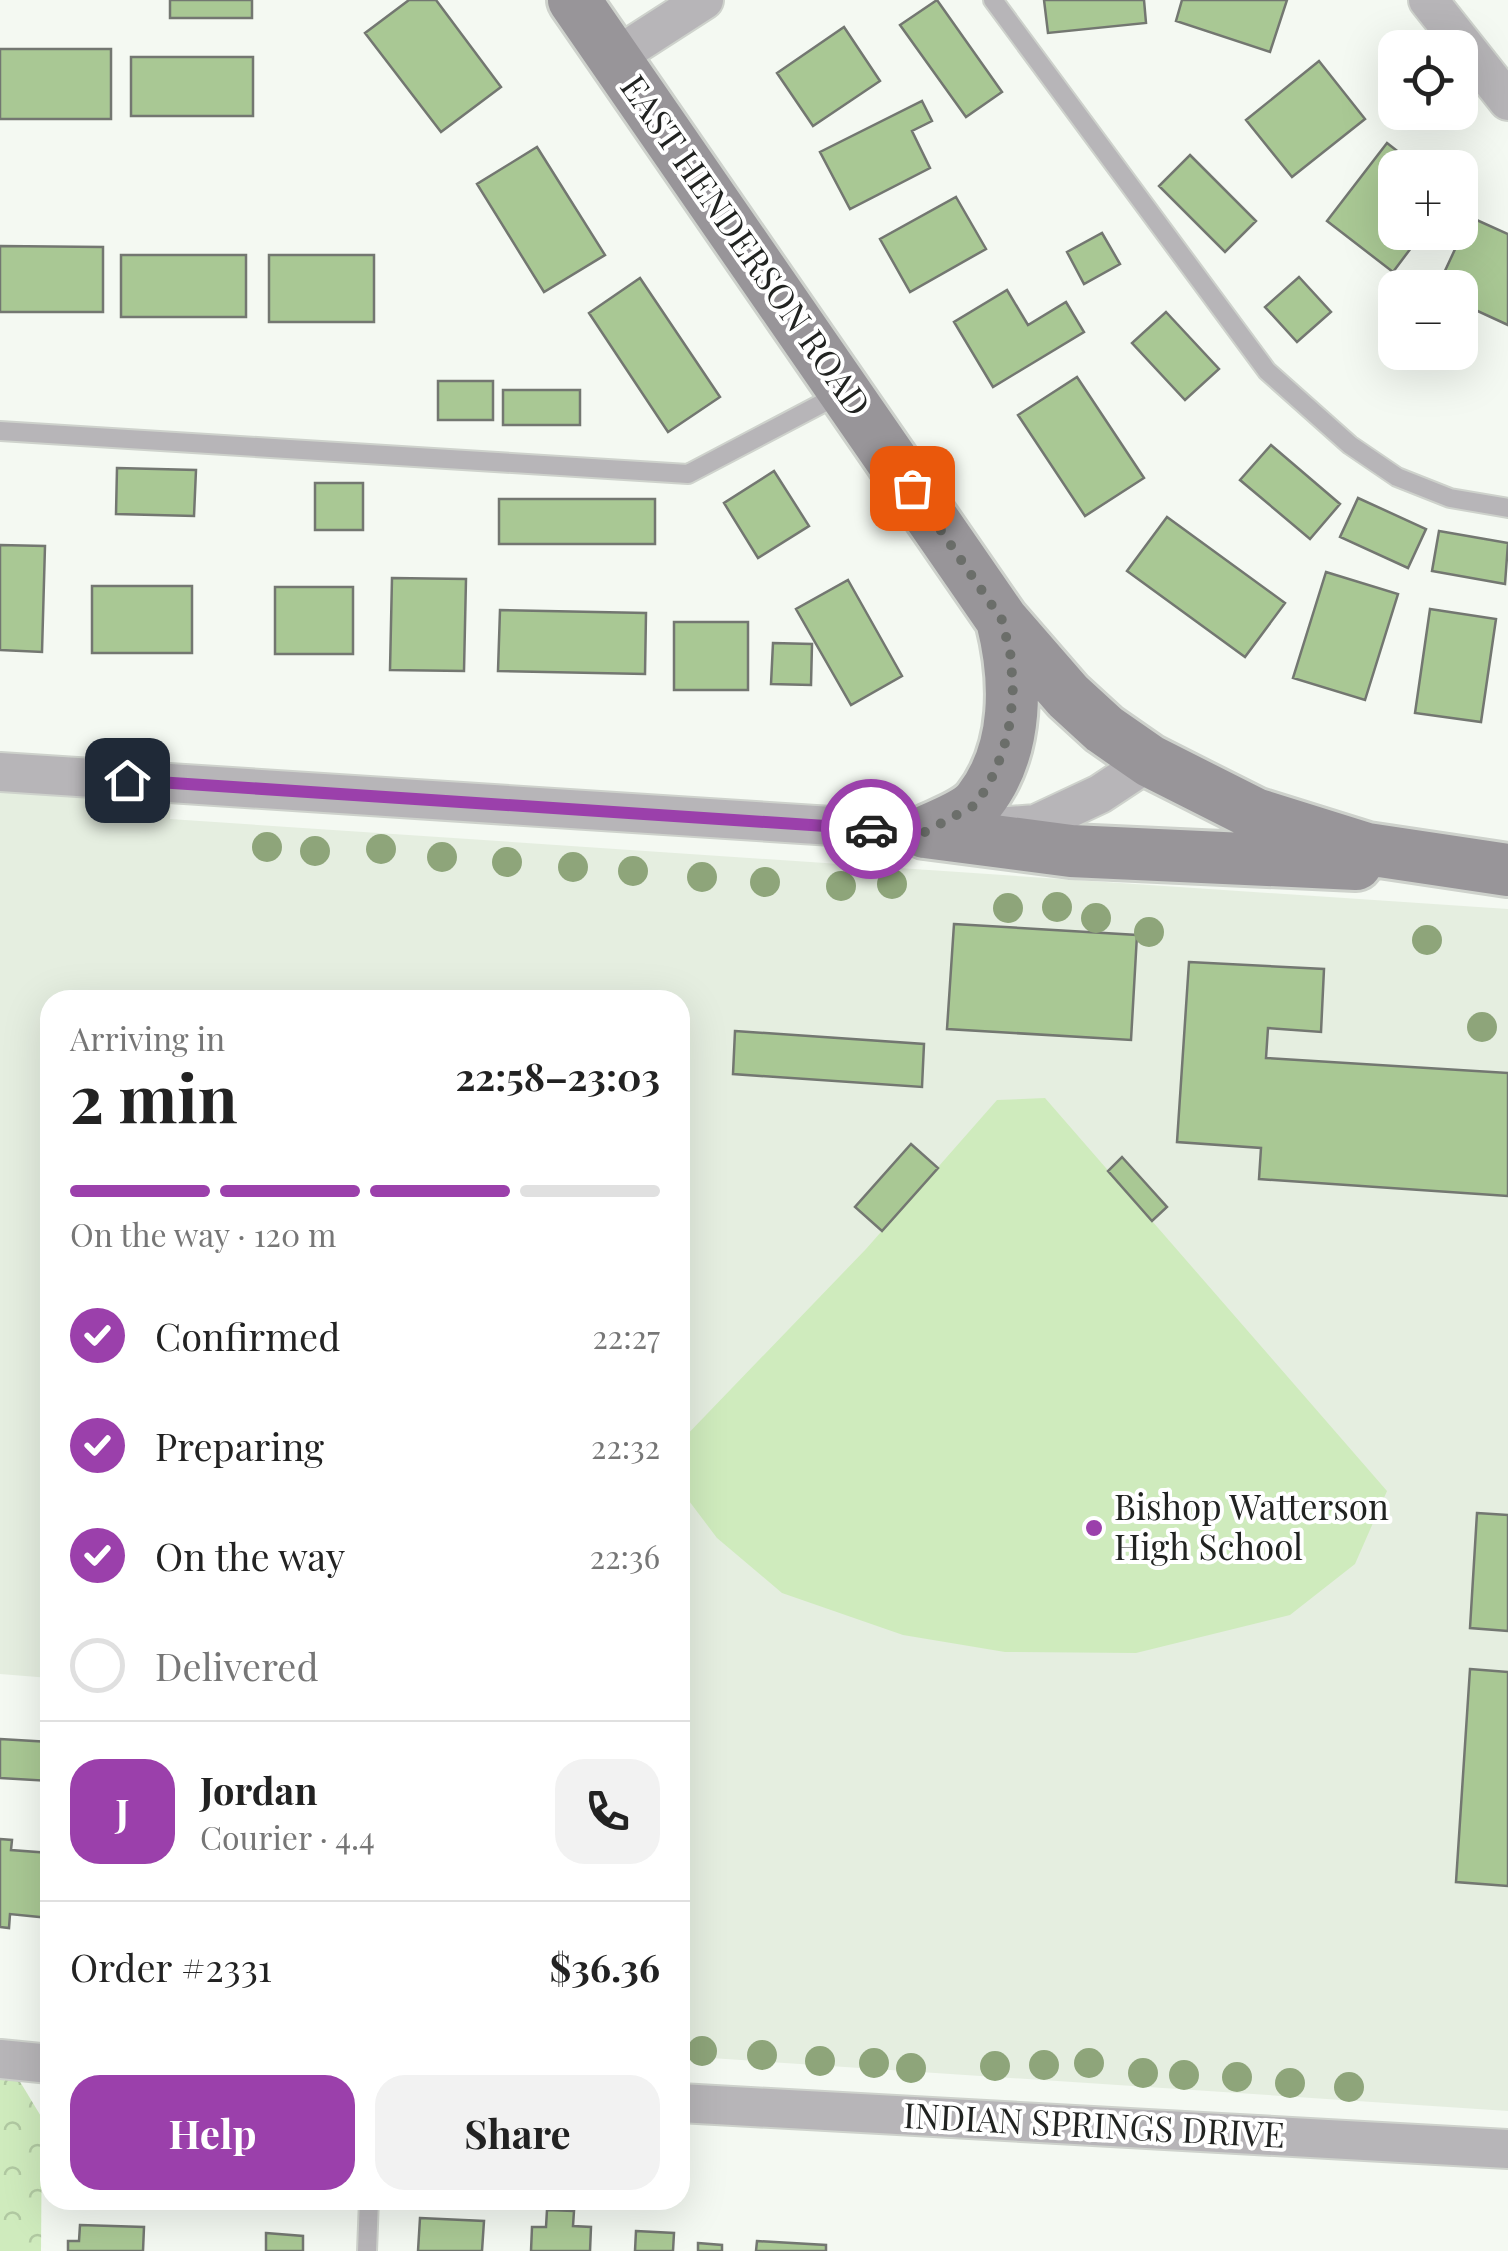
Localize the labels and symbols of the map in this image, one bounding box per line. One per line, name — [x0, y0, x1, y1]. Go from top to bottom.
street label: EAST HENDERSON ROAD — [611, 65, 883, 424]
pin — [870, 446, 955, 531]
pin — [85, 738, 170, 823]
courier — [821, 779, 921, 879]
place label: Bishop Watterson High School — [1114, 1482, 1389, 1569]
marker: Bishop Watterson High School — [1083, 1517, 1105, 1539]
street label: INDIAN SPRINGS DRIVE — [902, 2090, 1286, 2157]

